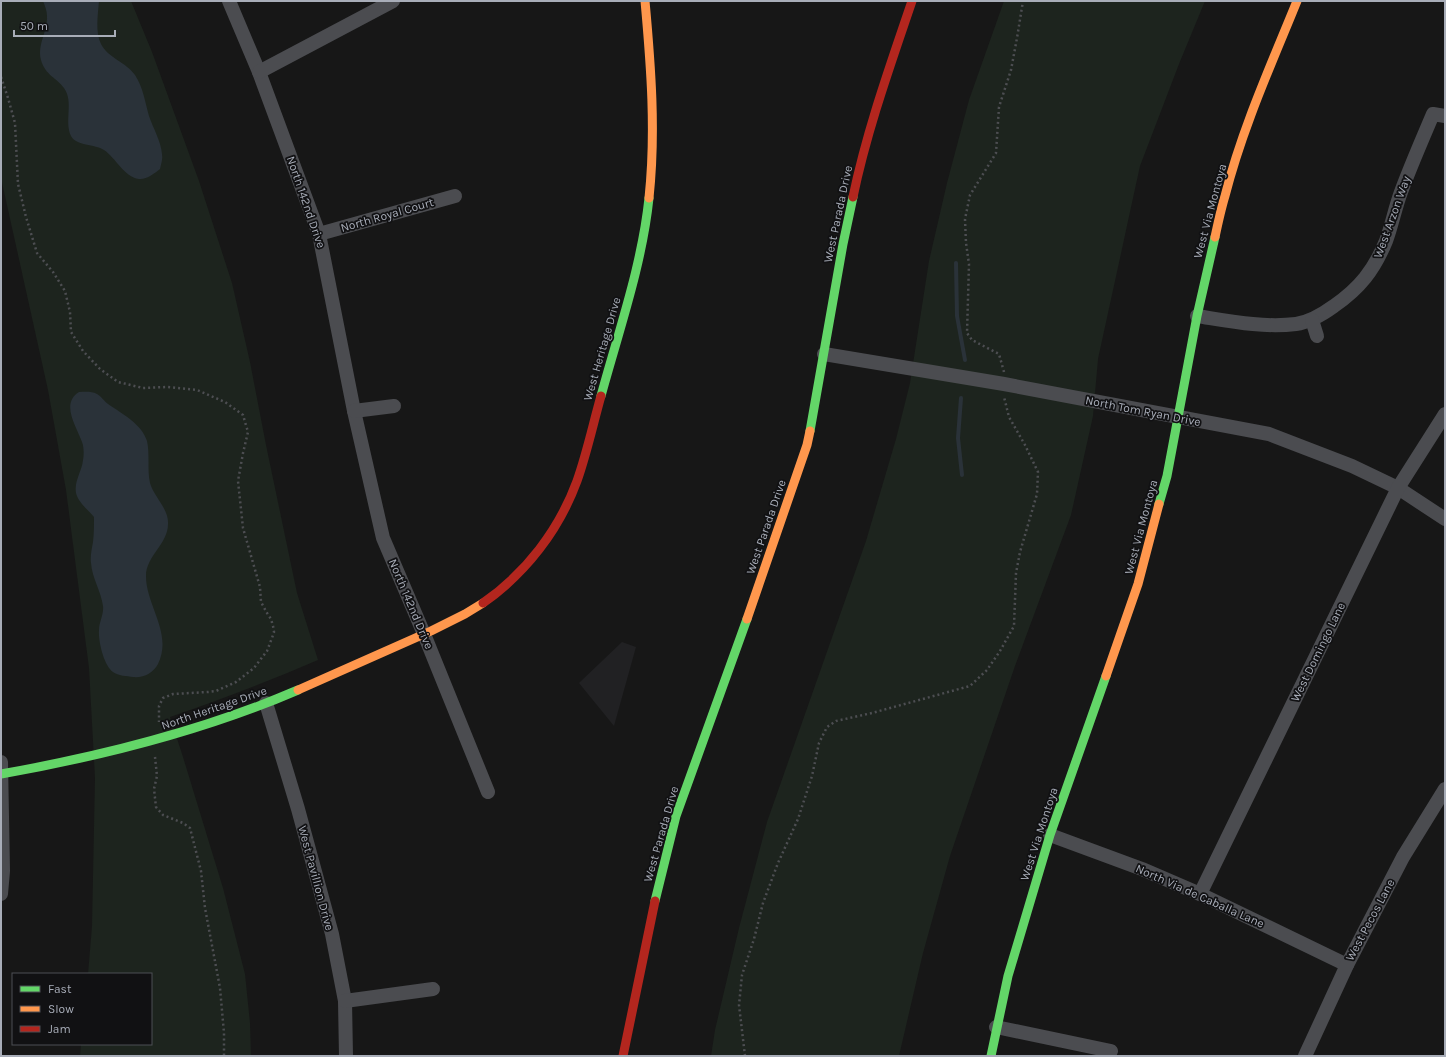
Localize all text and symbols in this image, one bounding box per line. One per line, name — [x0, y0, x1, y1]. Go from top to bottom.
scale bar — [14, 12, 115, 38]
text: 50 m — [20, 19, 48, 33]
street label: North 142nd Drive — [284, 154, 328, 250]
street label: West Via Montoya — [1191, 162, 1229, 260]
street label: West Parada Drive — [821, 164, 855, 264]
street label: West Arzon Way — [1371, 174, 1413, 260]
street label: North Royal Court — [339, 195, 436, 235]
street label: West Heritage Drive — [580, 296, 624, 402]
street label: North Tom Ryan Drive — [1084, 393, 1202, 429]
street label: West Parada Drive — [743, 478, 789, 576]
street label: West Via Montoya — [1122, 478, 1160, 576]
street label: North 142nd Drive — [386, 557, 436, 651]
street label: West Domingo Lane — [1288, 600, 1348, 704]
street label: North Heritage Drive — [159, 683, 269, 733]
street label: West Parada Drive — [641, 785, 681, 883]
street label: West Via Montoya — [1017, 786, 1061, 882]
street label: West Pavillion Drive — [295, 824, 337, 932]
street label: North Via de Caballa Lane — [1134, 861, 1266, 931]
street label: West Pecos Lane — [1343, 877, 1397, 963]
legend — [12, 973, 152, 1045]
text: Fast — [48, 982, 72, 996]
text: Slow — [48, 1002, 74, 1016]
text: Jam — [48, 1022, 71, 1036]

